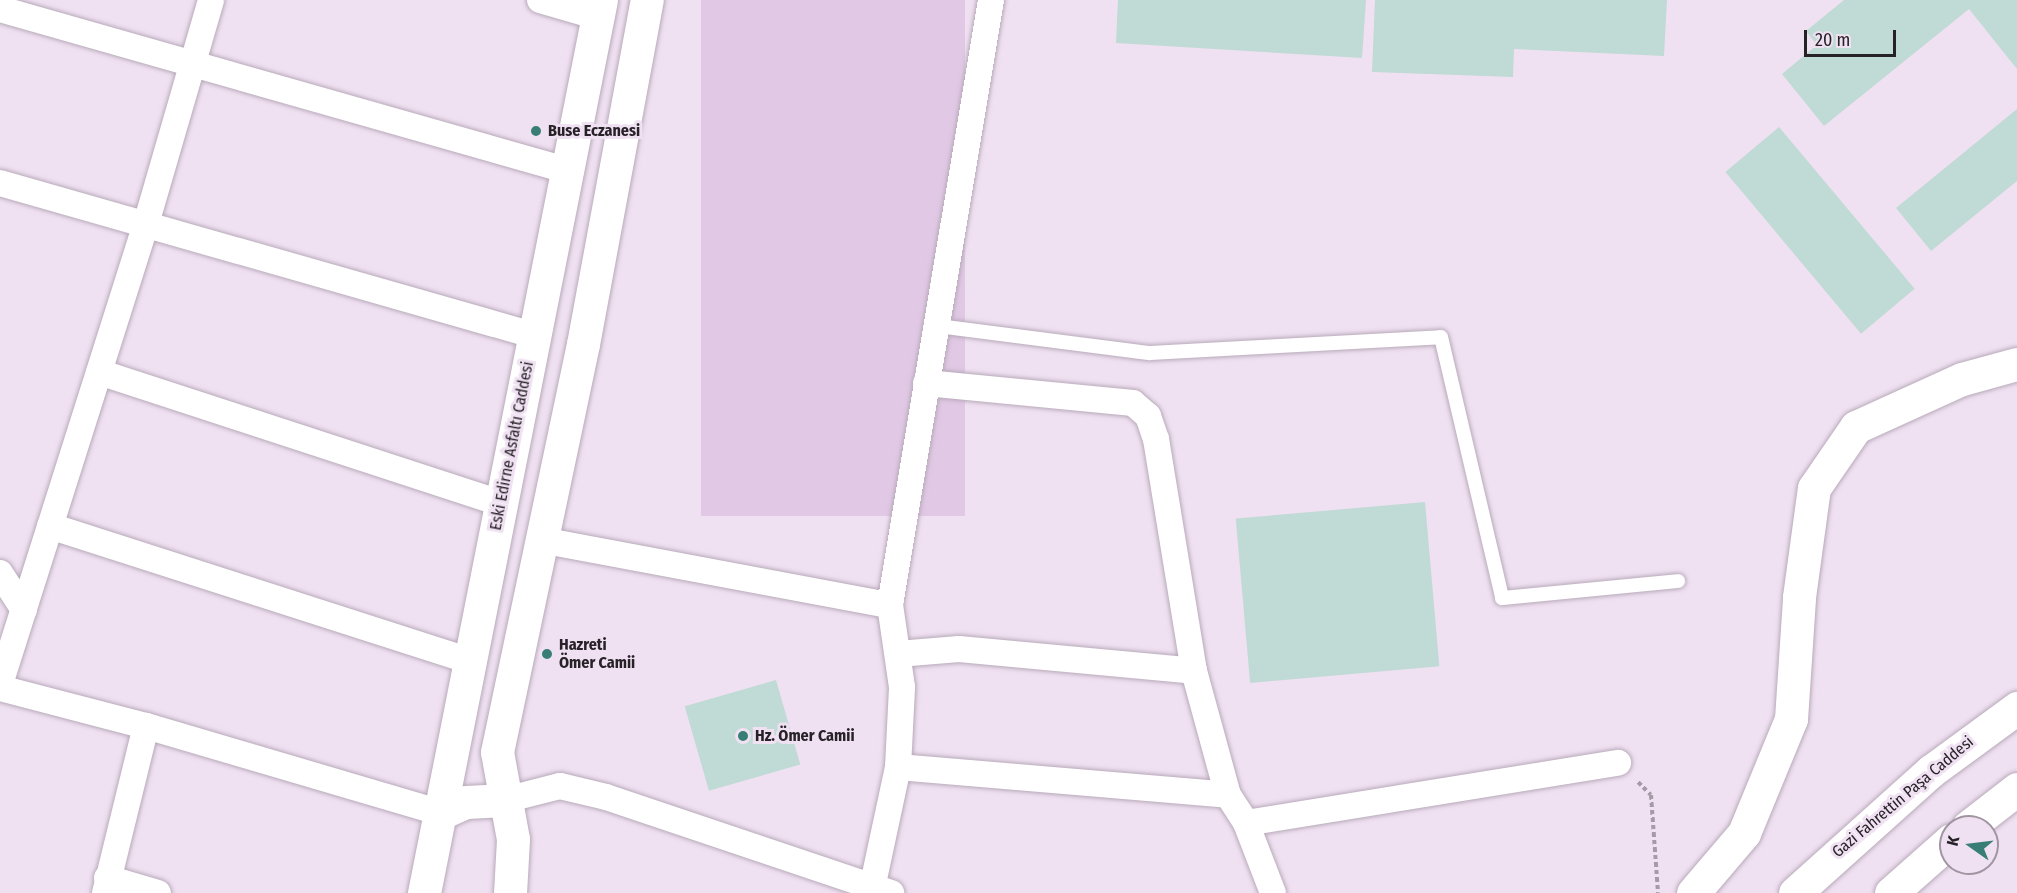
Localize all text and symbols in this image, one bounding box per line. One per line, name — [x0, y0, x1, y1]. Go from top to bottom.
scale bar — [1807, 18, 1898, 56]
text: 20 m — [1815, 29, 1850, 51]
place label: Buse Eczanesi — [548, 121, 640, 141]
marker: Buse Eczanesi — [529, 124, 543, 138]
street label: Eski Edirne Asfaltı Caddesi — [486, 360, 538, 532]
place label: Hazreti Ömer Camii — [559, 635, 635, 673]
marker: Hazreti Ömer Camii — [540, 647, 554, 661]
place label: Hz. Ömer Camii — [755, 726, 855, 746]
marker: Hz. Ömer Camii — [736, 729, 750, 743]
street label: Gazi Fahrettin Paşa Caddesi — [1828, 732, 1978, 862]
north arrow — [1939, 815, 1999, 875]
text: K — [1943, 834, 1963, 848]

